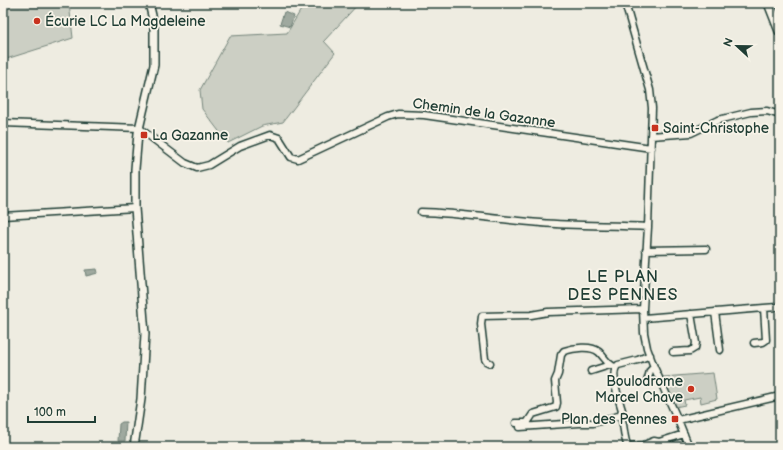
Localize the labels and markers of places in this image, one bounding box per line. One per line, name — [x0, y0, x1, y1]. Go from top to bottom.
place label: Écurie LC La Magdeleine — [45, 12, 206, 30]
marker: Écurie LC La Magdeleine — [32, 16, 42, 26]
place label: Saint-Christophe — [663, 120, 769, 137]
marker: Saint-Christophe — [650, 123, 660, 133]
place label: La Gazanne — [152, 127, 228, 144]
marker: La Gazanne — [139, 130, 149, 140]
place label: Boulodrome Marcel Chave — [595, 373, 683, 406]
marker: Boulodrome Marcel Chave — [686, 384, 696, 394]
place label: Plan des Pennes — [561, 411, 667, 428]
marker: Plan des Pennes — [670, 414, 680, 424]

